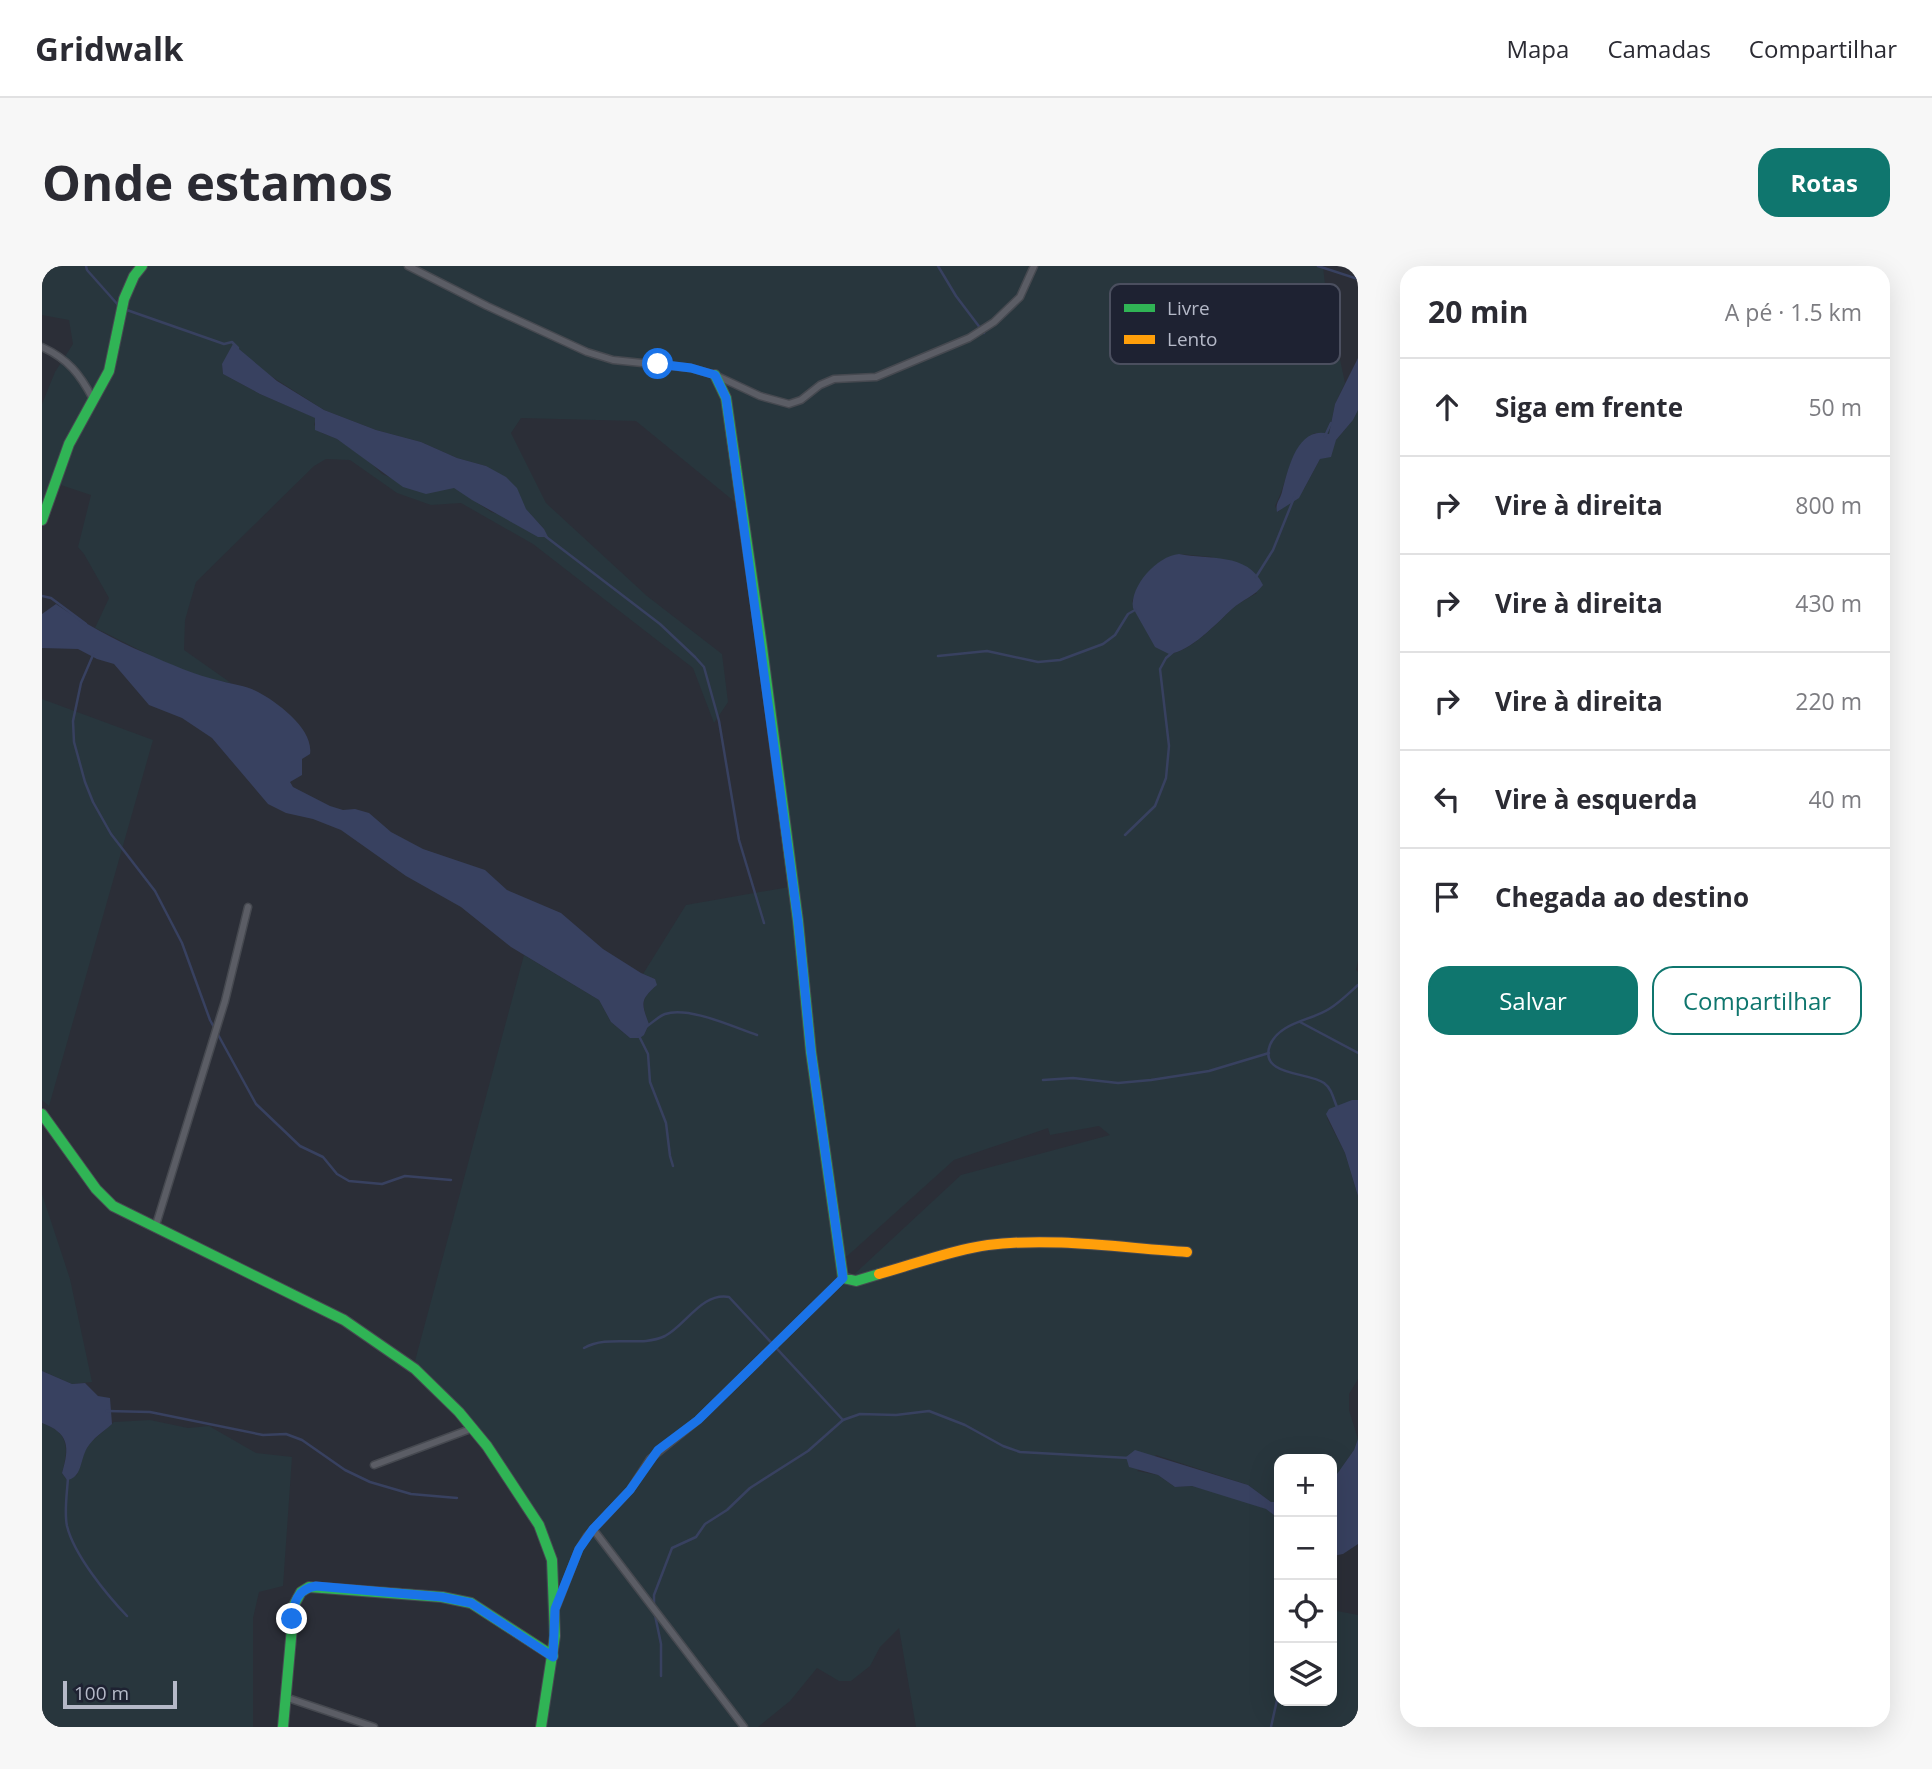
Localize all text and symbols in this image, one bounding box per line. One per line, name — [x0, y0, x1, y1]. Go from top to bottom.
text: Gridwalk — [35, 26, 184, 71]
text: Mapa — [1506, 32, 1569, 65]
text: Camadas — [1607, 32, 1711, 65]
text: Compartilhar — [1749, 32, 1897, 65]
button: Rotas — [1758, 148, 1890, 217]
text: Onde estamos — [42, 149, 393, 215]
legend — [1110, 284, 1340, 364]
text: 20 min — [1428, 291, 1528, 332]
text: Livre — [1167, 295, 1210, 321]
text: A pé · 1.5 km — [1725, 296, 1862, 328]
text: Lento — [1167, 326, 1217, 352]
route start — [642, 348, 673, 379]
icon: ahead — [1428, 388, 1466, 426]
text: Siga em frente — [1495, 389, 1683, 425]
text: 50 m — [1808, 391, 1862, 423]
icon: right — [1428, 486, 1466, 524]
text: Vire à direita — [1495, 487, 1663, 523]
text: 800 m — [1795, 489, 1862, 521]
icon: right — [1428, 584, 1466, 622]
text: Vire à direita — [1495, 585, 1663, 621]
text: 430 m — [1795, 587, 1862, 619]
icon: right — [1428, 682, 1466, 720]
text: Vire à direita — [1495, 683, 1663, 719]
text: 220 m — [1795, 685, 1862, 717]
icon: left — [1428, 780, 1466, 818]
text: Vire à esquerda — [1495, 781, 1697, 817]
text: 40 m — [1808, 783, 1862, 815]
icon: arrive — [1428, 878, 1466, 916]
text: Chegada ao destino — [1495, 879, 1749, 915]
button: Salvar — [1428, 966, 1638, 1035]
button: Compartilhar — [1652, 966, 1862, 1035]
map controls — [1274, 1454, 1337, 1706]
button: + — [1274, 1454, 1337, 1517]
button: − — [1274, 1517, 1337, 1580]
button: locate — [1274, 1580, 1337, 1643]
route end — [276, 1603, 307, 1634]
button: layers — [1274, 1643, 1337, 1706]
scale bar — [63, 1678, 177, 1710]
text: 100 m — [74, 1680, 129, 1706]

